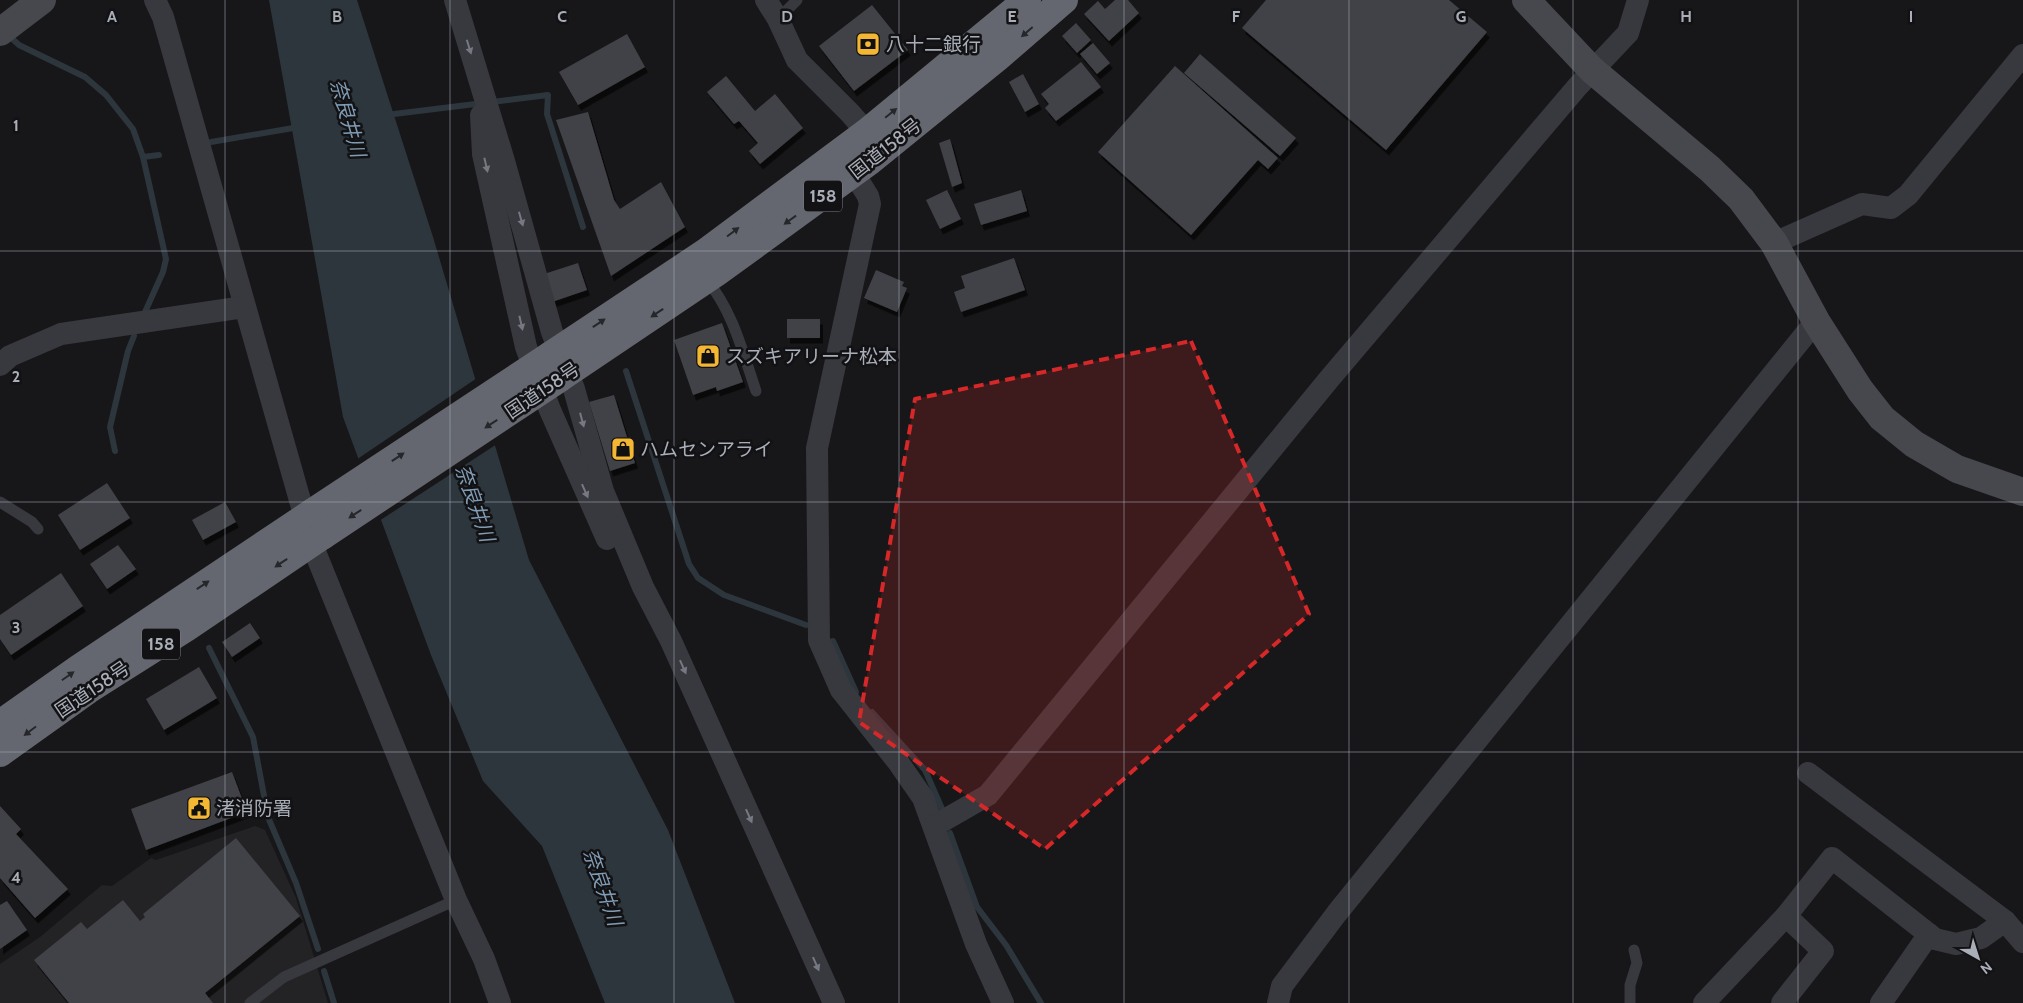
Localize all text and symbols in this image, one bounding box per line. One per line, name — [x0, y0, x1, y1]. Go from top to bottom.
text: A — [107, 7, 117, 26]
text: B — [332, 7, 342, 26]
text: C — [557, 7, 567, 26]
text: D — [781, 7, 793, 26]
text: E — [1007, 7, 1017, 26]
text: F — [1232, 7, 1241, 26]
text: G — [1456, 7, 1466, 26]
text: H — [1680, 7, 1692, 26]
text: I — [1909, 7, 1913, 26]
one-way arrow — [1021, 26, 1033, 37]
bank icon: 八十二銀行 — [855, 31, 881, 57]
place label: 八十二銀行 — [886, 33, 981, 56]
one-way arrow — [466, 39, 474, 54]
water label: 奈良井川 — [325, 76, 371, 162]
one-way arrow — [884, 108, 897, 119]
street label: 国道158号 — [845, 113, 926, 184]
text: 1 — [13, 116, 19, 135]
one-way arrow — [482, 157, 490, 172]
road number: 158 — [804, 180, 842, 212]
one-way arrow — [517, 212, 525, 227]
one-way arrow — [784, 214, 797, 225]
one-way arrow — [726, 226, 739, 237]
one-way arrow — [650, 308, 663, 318]
one-way arrow — [517, 316, 525, 331]
one-way arrow — [592, 319, 606, 328]
shop icon: スズキアリーナ松本 — [695, 343, 721, 369]
place label: スズキアリーナ松本 — [726, 345, 897, 368]
street label: 国道158号 — [501, 357, 584, 424]
text: 2 — [12, 367, 20, 386]
one-way arrow — [578, 413, 586, 428]
one-way arrow — [484, 420, 497, 429]
shop icon: ハムセンアライ — [610, 436, 636, 462]
place label: ハムセンアライ — [640, 438, 773, 461]
one-way arrow — [391, 452, 404, 461]
water label: 奈良井川 — [451, 461, 500, 547]
one-way arrow — [582, 484, 590, 498]
one-way arrow — [348, 509, 362, 519]
one-way arrow — [274, 558, 288, 568]
one-way arrow — [197, 581, 210, 590]
text: 3 — [12, 618, 20, 637]
road number: 158 — [142, 629, 180, 660]
street label: 国道158号 — [51, 656, 134, 723]
one-way arrow — [679, 660, 687, 674]
one-way arrow — [61, 671, 75, 681]
one-way arrow — [23, 726, 37, 736]
public building icon: 渚消防署 — [186, 795, 212, 821]
place label: 渚消防署 — [216, 797, 292, 820]
one-way arrow — [746, 809, 754, 823]
water label: 奈良井川 — [579, 845, 628, 931]
text: 4 — [11, 868, 21, 887]
north arrow — [1953, 933, 2003, 983]
one-way arrow — [812, 957, 820, 971]
text: N — [1977, 958, 1996, 978]

